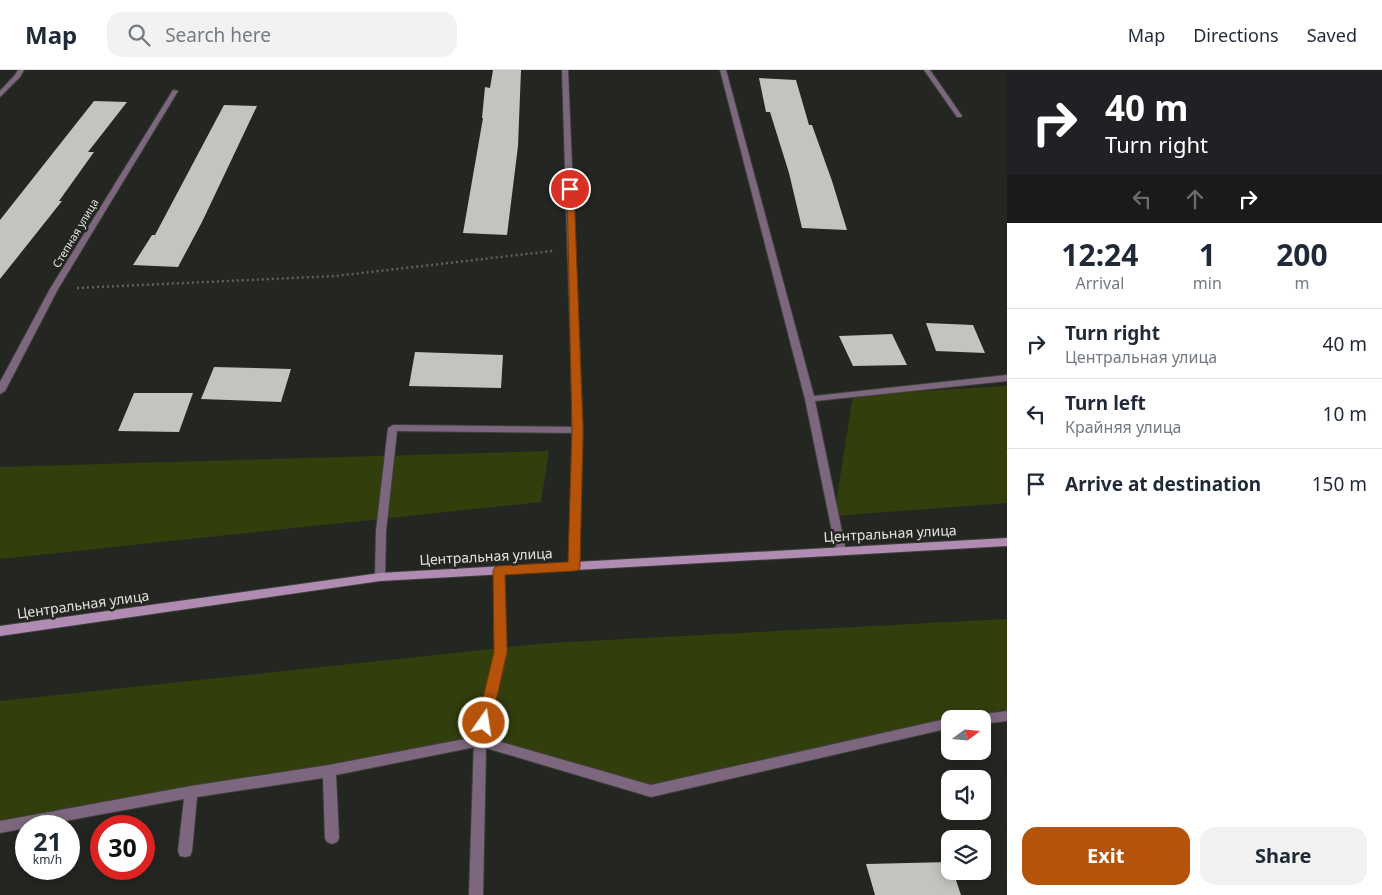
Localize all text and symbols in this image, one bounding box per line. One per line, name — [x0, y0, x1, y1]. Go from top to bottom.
search box — [107, 12, 457, 57]
text: Map — [25, 18, 77, 51]
icon: search — [125, 21, 153, 49]
text: Search here — [165, 22, 271, 48]
text: Map — [1128, 23, 1165, 47]
text: Directions — [1193, 23, 1279, 47]
text: Saved — [1307, 23, 1357, 47]
text: 40 m — [1105, 84, 1188, 131]
icon: right — [1022, 90, 1087, 155]
text: Turn right — [1105, 129, 1208, 159]
pin — [549, 168, 591, 210]
icon: arrive — [556, 175, 584, 203]
icon: left — [1128, 185, 1156, 213]
icon: ahead — [1181, 185, 1209, 213]
icon: right — [1234, 185, 1262, 213]
street label: Степная улица — [48, 196, 102, 270]
text: 12:24 — [1061, 234, 1138, 275]
text: 1 — [1199, 234, 1216, 275]
text: 200 — [1276, 234, 1328, 275]
text: Arrival — [1075, 272, 1124, 294]
text: min — [1193, 272, 1222, 294]
text: m — [1294, 272, 1309, 294]
text: Turn right — [1065, 320, 1160, 346]
icon: right — [1022, 330, 1050, 358]
text: 40 m — [1323, 331, 1367, 357]
text: Центральная улица — [1065, 346, 1217, 368]
text: Turn left — [1065, 390, 1146, 416]
icon: left — [1022, 400, 1050, 428]
text: 10 m — [1323, 401, 1367, 427]
text: Крайняя улица — [1065, 416, 1181, 438]
icon: arrive — [1022, 470, 1050, 498]
text: Arrive at destination — [1065, 471, 1261, 497]
text: 150 m — [1312, 471, 1367, 497]
street label: Центральная улица — [823, 520, 957, 546]
street label: Центральная улица — [419, 543, 553, 569]
street label: Центральная улица — [16, 585, 150, 623]
position arrow — [457, 696, 509, 748]
north arrow — [941, 710, 991, 760]
map controls — [941, 710, 991, 880]
button: sound — [941, 770, 991, 820]
speed limit sign: 30 — [90, 815, 155, 880]
text: 21 — [33, 824, 62, 858]
button: Exit — [1022, 827, 1190, 885]
button: Share — [1200, 827, 1367, 885]
button: layers — [941, 830, 991, 880]
text: km/h — [33, 851, 62, 868]

